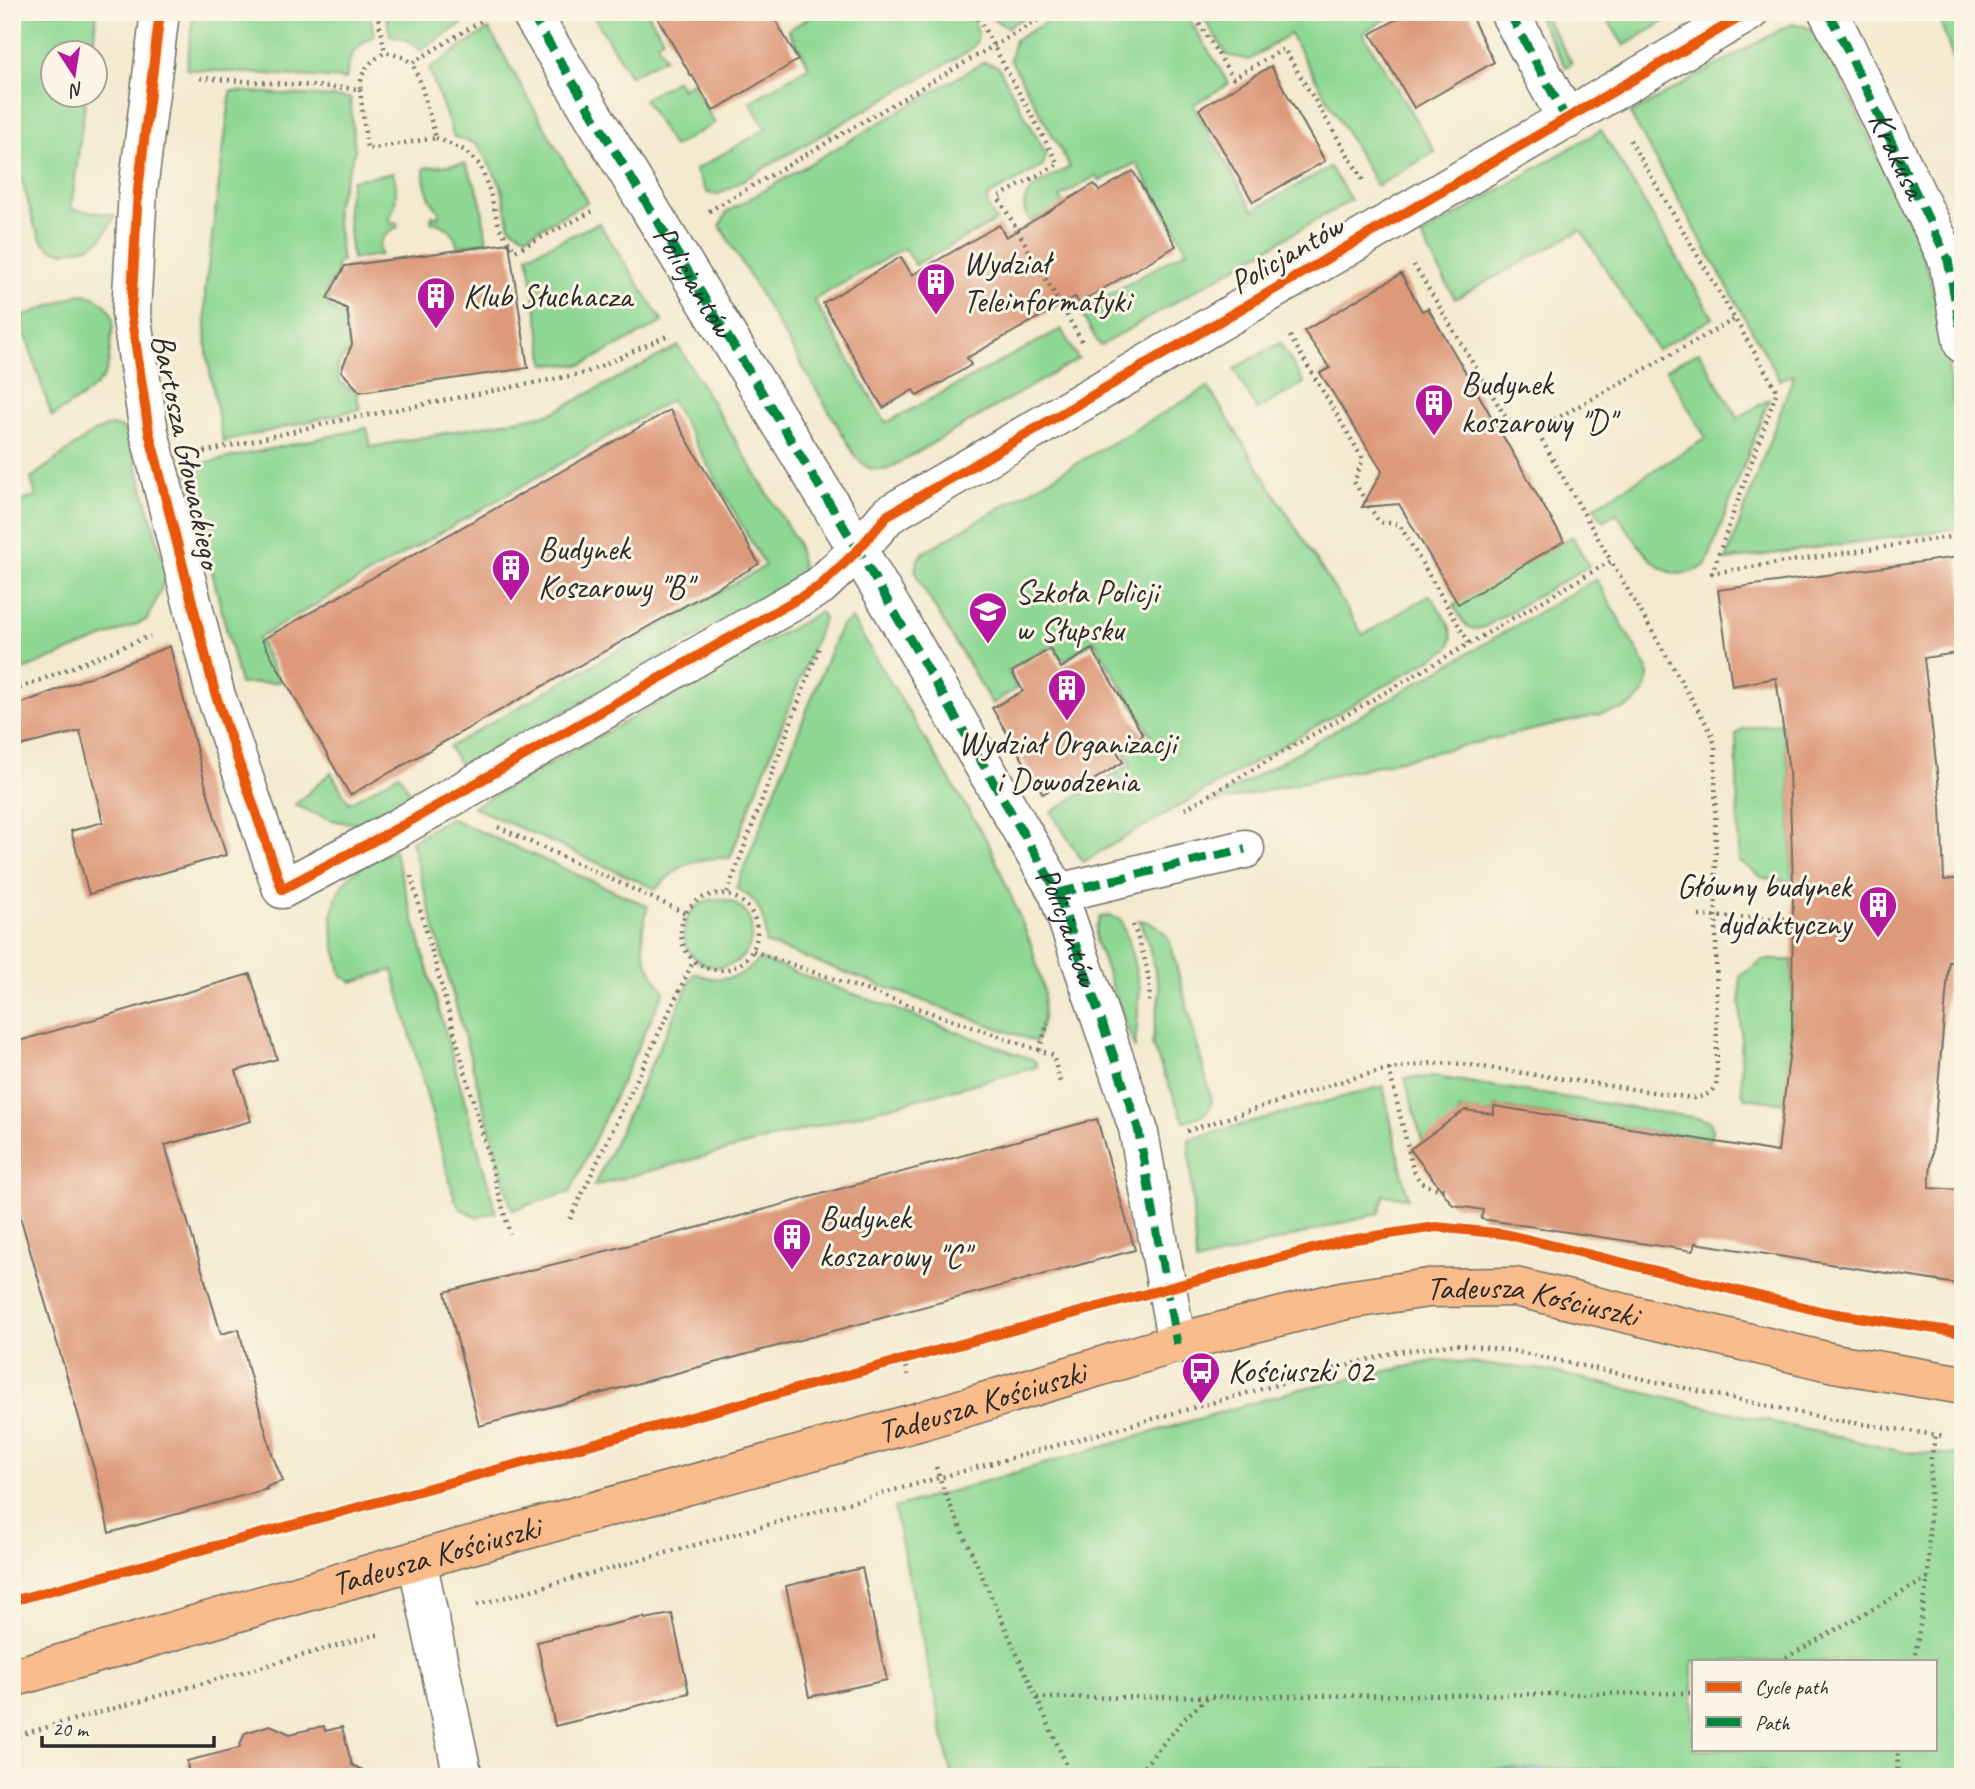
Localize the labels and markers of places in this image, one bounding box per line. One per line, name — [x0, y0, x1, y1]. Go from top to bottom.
place label: Wydział Teleinformatyki — [963, 242, 1134, 322]
building icon: Wydział Teleinformatyki — [915, 261, 957, 316]
building icon: Klub Słuchacza — [415, 275, 457, 330]
place label: Klub Słuchacza — [463, 275, 634, 317]
place label: Budynek koszarowy "D" — [1461, 363, 1621, 443]
building icon: Budynek koszarowy "D" — [1413, 382, 1455, 437]
place label: Budynek Koszarowy "B" — [538, 528, 698, 608]
building icon: Budynek Koszarowy "B" — [490, 547, 532, 602]
place label: Szkoła Policji w Słupsku — [1015, 571, 1162, 651]
school or university icon: Szkoła Policji w Słupsku — [967, 590, 1009, 645]
building icon: Wydział Organizacji i Dowodzenia — [1046, 667, 1088, 722]
place label: Wydział Organizacji i Dowodzenia — [958, 722, 1180, 802]
place label: Główny budynek dydaktyczny — [1677, 865, 1854, 945]
building icon: Główny budynek dydaktyczny — [1857, 884, 1899, 939]
place label: Budynek koszarowy "C" — [819, 1197, 975, 1277]
building icon: Budynek koszarowy "C" — [771, 1216, 813, 1271]
bus stop icon: Kościuszki 02 — [1180, 1350, 1222, 1405]
place label: Kościuszki 02 — [1228, 1350, 1376, 1392]

